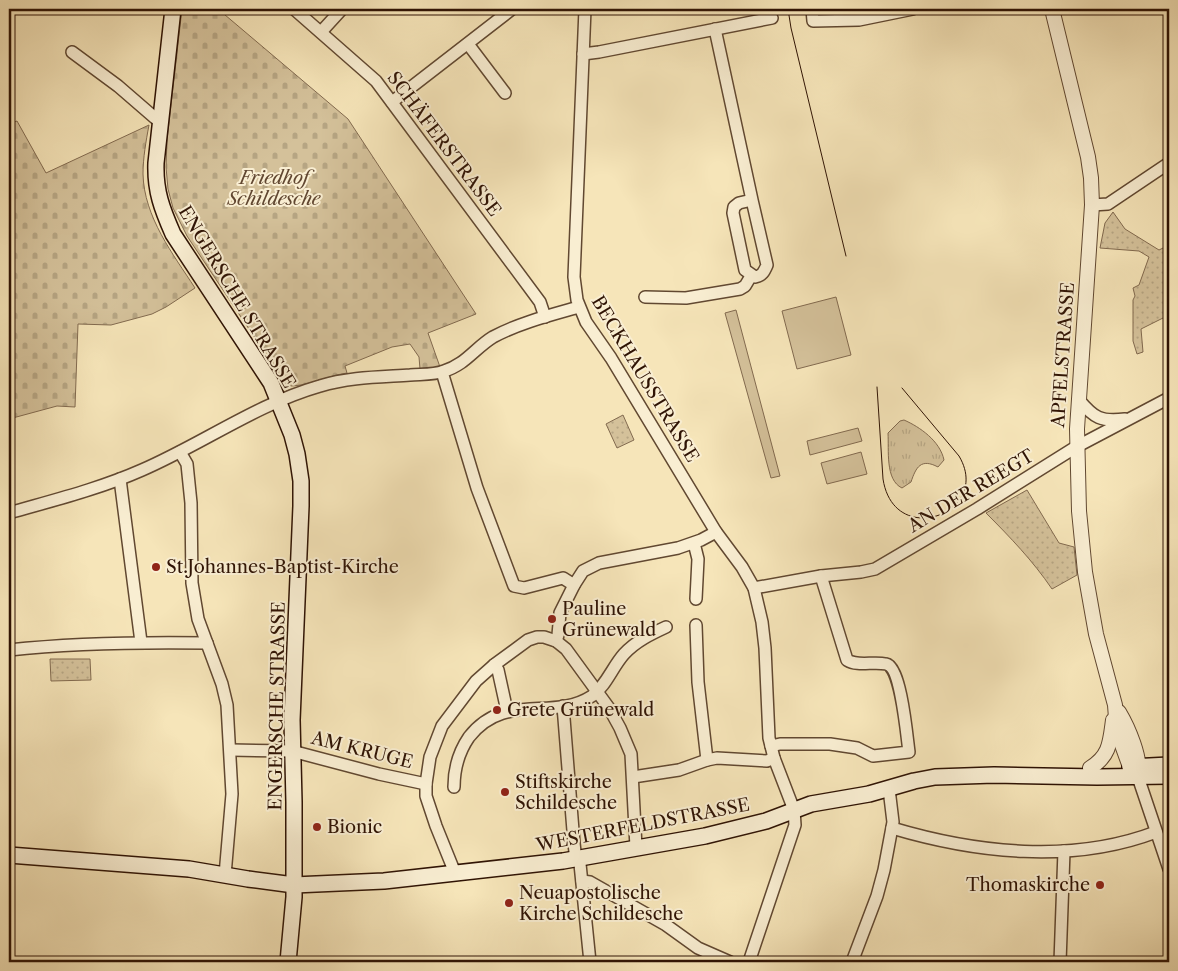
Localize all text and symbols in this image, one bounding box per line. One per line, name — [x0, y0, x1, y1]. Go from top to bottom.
street label: SCHÄFERSTRASSE — [382, 67, 506, 221]
park label: Friedhof Schildesche — [227, 167, 322, 210]
street label: ENGERSCHE STRASSE — [174, 202, 300, 392]
street label: APFELSTRASSE — [1047, 282, 1079, 429]
street label: BECKHAUSSTRASSE — [587, 292, 703, 466]
street label: AN DER REEGT — [903, 444, 1038, 538]
place label: St.Johannes-Baptist-Kirche — [166, 556, 399, 578]
marker: St.Johannes-Baptist-Kirche — [150, 561, 162, 573]
place label: Pauline Grünewald — [562, 598, 656, 641]
street label: ENGERSCHE STRASSE — [264, 601, 290, 811]
marker: Pauline Grünewald — [546, 613, 558, 625]
place label: Grete Grünewald — [507, 699, 654, 721]
marker: Grete Grünewald — [491, 704, 503, 716]
street label: AM KRUGE — [308, 727, 415, 773]
place label: Stiftskirche Schildesche — [515, 771, 617, 814]
marker: Stiftskirche Schildesche — [499, 786, 511, 798]
street label: WESTERFELDSTRASSE — [533, 793, 752, 857]
place label: Bionic — [327, 816, 382, 838]
marker: Bionic — [311, 821, 323, 833]
place label: Thomaskirche — [966, 874, 1090, 896]
marker: Thomaskirche — [1094, 879, 1106, 891]
place label: Neuapostolische Kirche Schildesche — [519, 882, 683, 925]
marker: Neuapostolische Kirche Schildesche — [503, 897, 515, 909]

